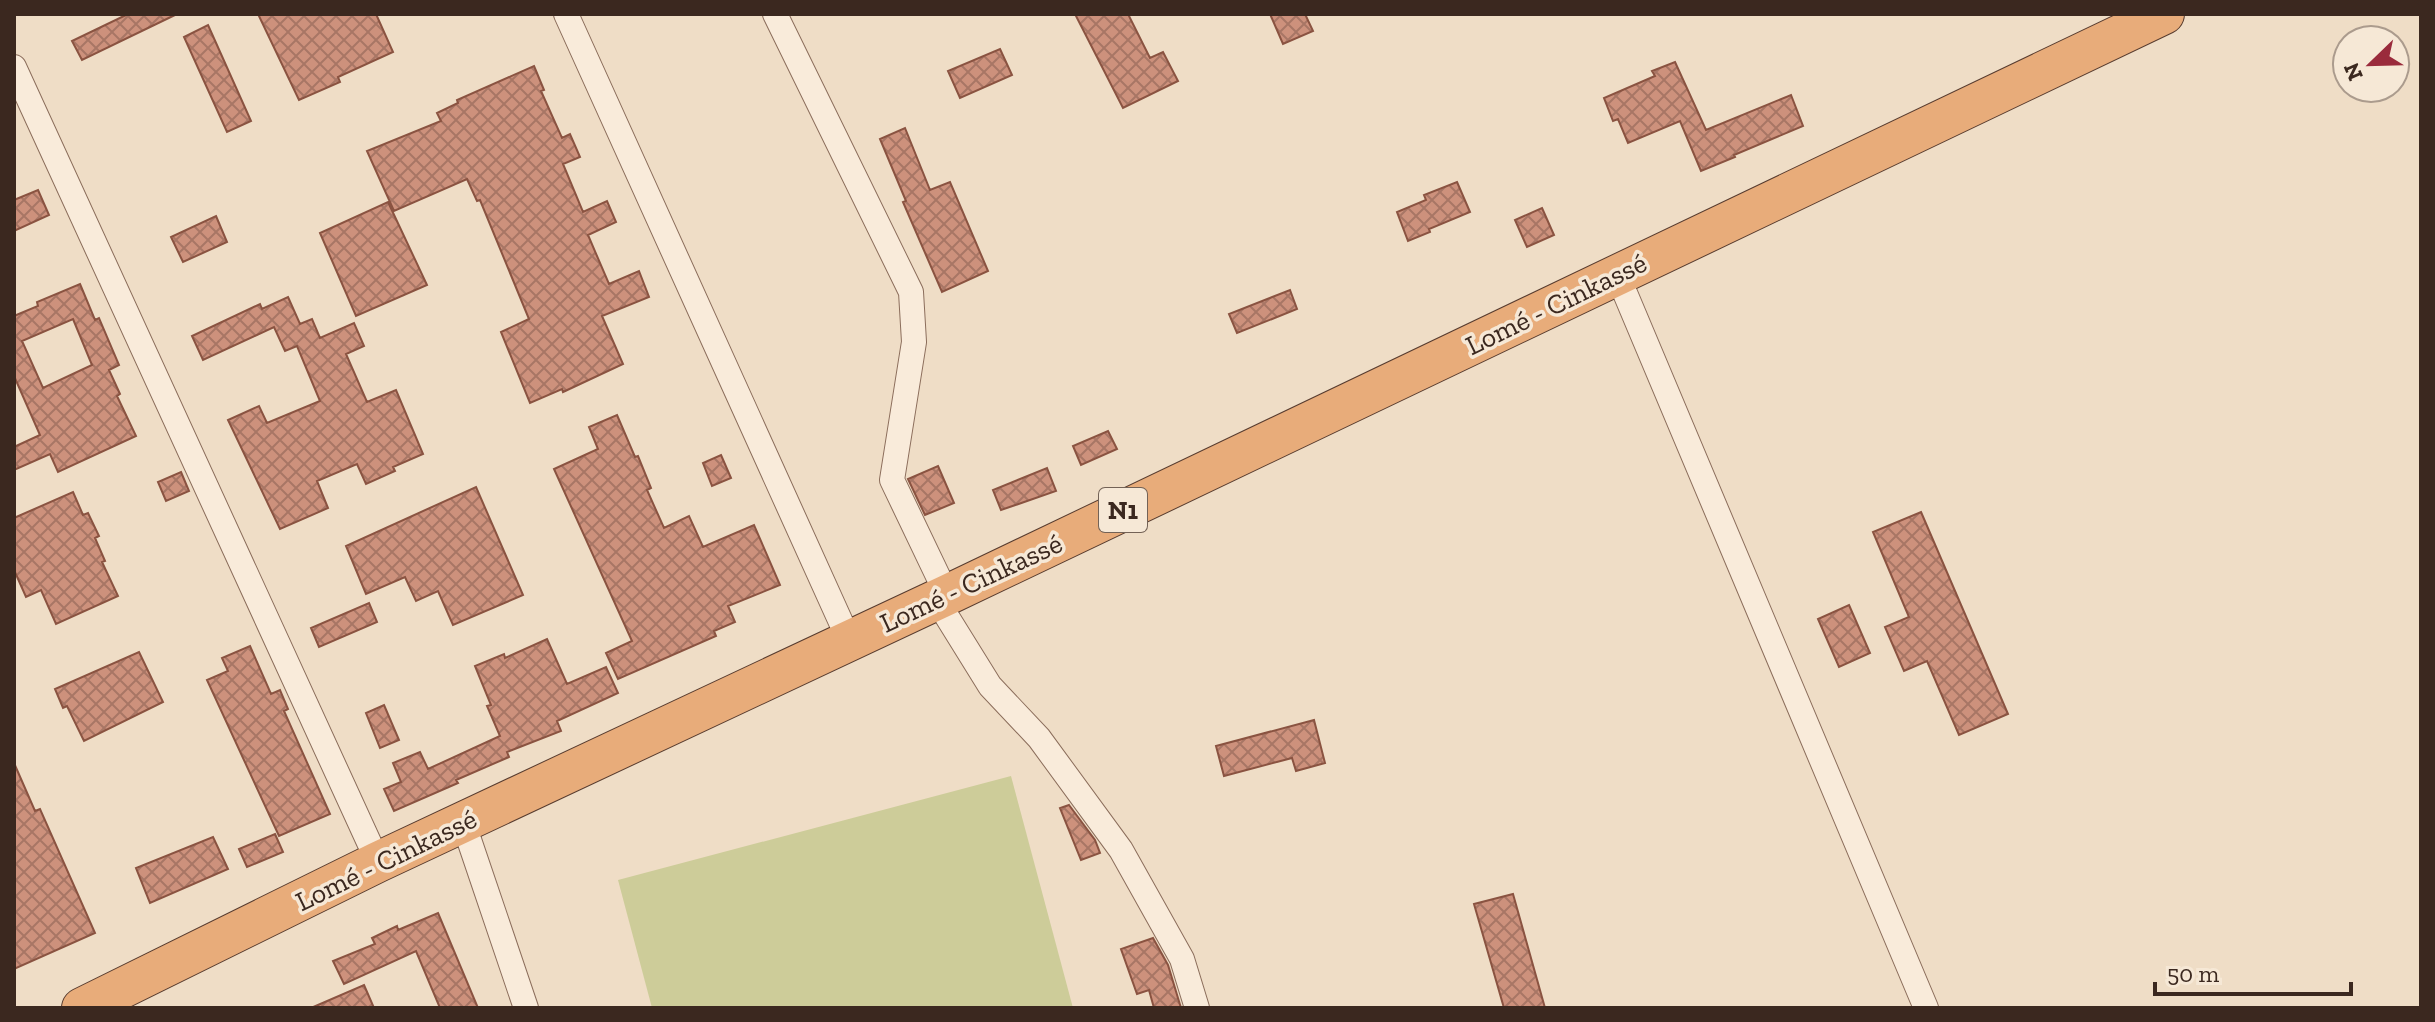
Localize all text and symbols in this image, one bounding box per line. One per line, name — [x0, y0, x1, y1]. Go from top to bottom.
north arrow — [2331, 24, 2411, 104]
text: N — [2337, 58, 2369, 85]
street label: Lomé - Cinkassé — [1460, 246, 1652, 362]
road number: N1 — [1099, 488, 1147, 532]
street label: Lomé - Cinkassé — [875, 526, 1067, 640]
street label: Lomé - Cinkassé — [290, 802, 482, 918]
scale bar — [2155, 946, 2351, 996]
text: 50 m — [2167, 959, 2220, 988]

